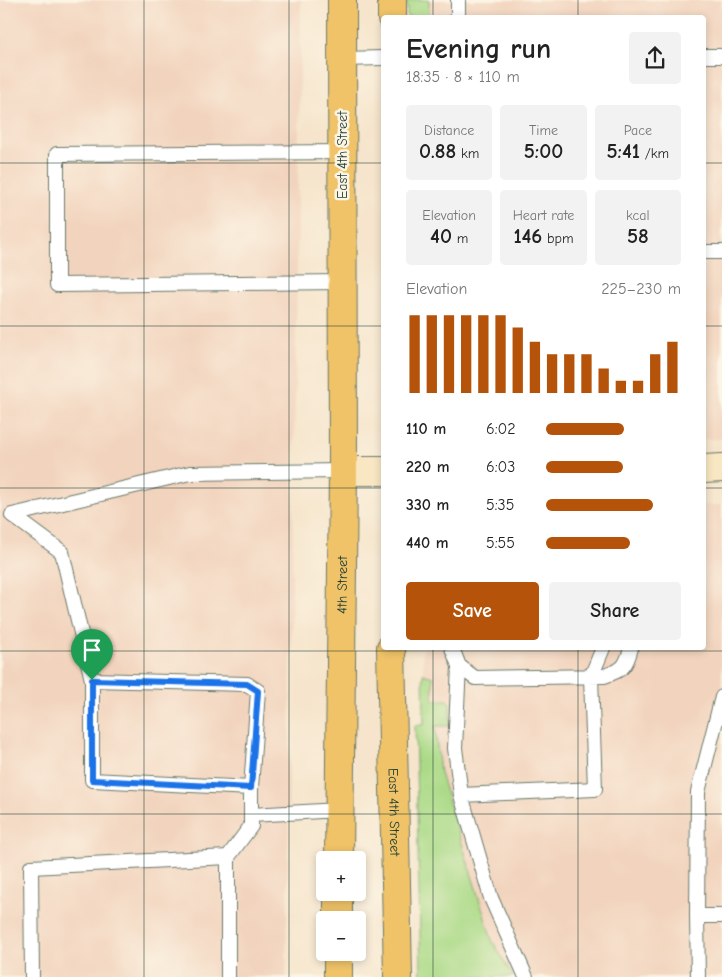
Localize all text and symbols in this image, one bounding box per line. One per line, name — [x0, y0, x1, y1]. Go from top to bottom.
button: share — [629, 32, 681, 84]
text: Evening run — [406, 33, 551, 65]
text: 18:35 · 8 × 110 m — [406, 68, 520, 86]
street label: East 4th Street — [334, 110, 351, 199]
text: Distance — [424, 122, 474, 139]
text: Time — [529, 122, 558, 139]
text: Pace — [624, 122, 652, 139]
text: 0.88 — [419, 139, 456, 163]
text: 5:00 — [524, 139, 563, 163]
text: 5:41 — [606, 139, 640, 163]
text: km — [456, 145, 479, 162]
text: /km — [640, 145, 669, 162]
text: Elevation — [422, 207, 476, 224]
text: Heart rate — [513, 207, 574, 224]
text: kcal — [626, 207, 650, 224]
text: 40 — [430, 224, 452, 248]
text: 146 — [513, 224, 542, 248]
text: 58 — [627, 224, 649, 248]
text: m — [452, 230, 468, 247]
text: bpm — [542, 230, 574, 247]
text: Elevation — [406, 280, 467, 298]
text: 225–230 m — [601, 280, 681, 298]
text: 110 m — [406, 420, 446, 438]
text: 6:02 — [486, 420, 516, 438]
text: 220 m — [406, 458, 450, 476]
text: 6:03 — [486, 458, 515, 476]
text: 330 m — [406, 496, 449, 514]
text: 5:35 — [486, 496, 514, 514]
text: 440 m — [406, 534, 449, 552]
text: 5:55 — [486, 534, 515, 552]
street label: 4th Street — [334, 555, 351, 614]
button: Save — [406, 582, 539, 640]
button: Share — [549, 582, 681, 640]
pin — [71, 629, 113, 680]
icon: arrive — [78, 636, 106, 664]
street label: East 4th Street — [385, 768, 403, 857]
map controls — [316, 851, 366, 961]
button: + — [316, 851, 366, 901]
button: − — [316, 911, 366, 961]

